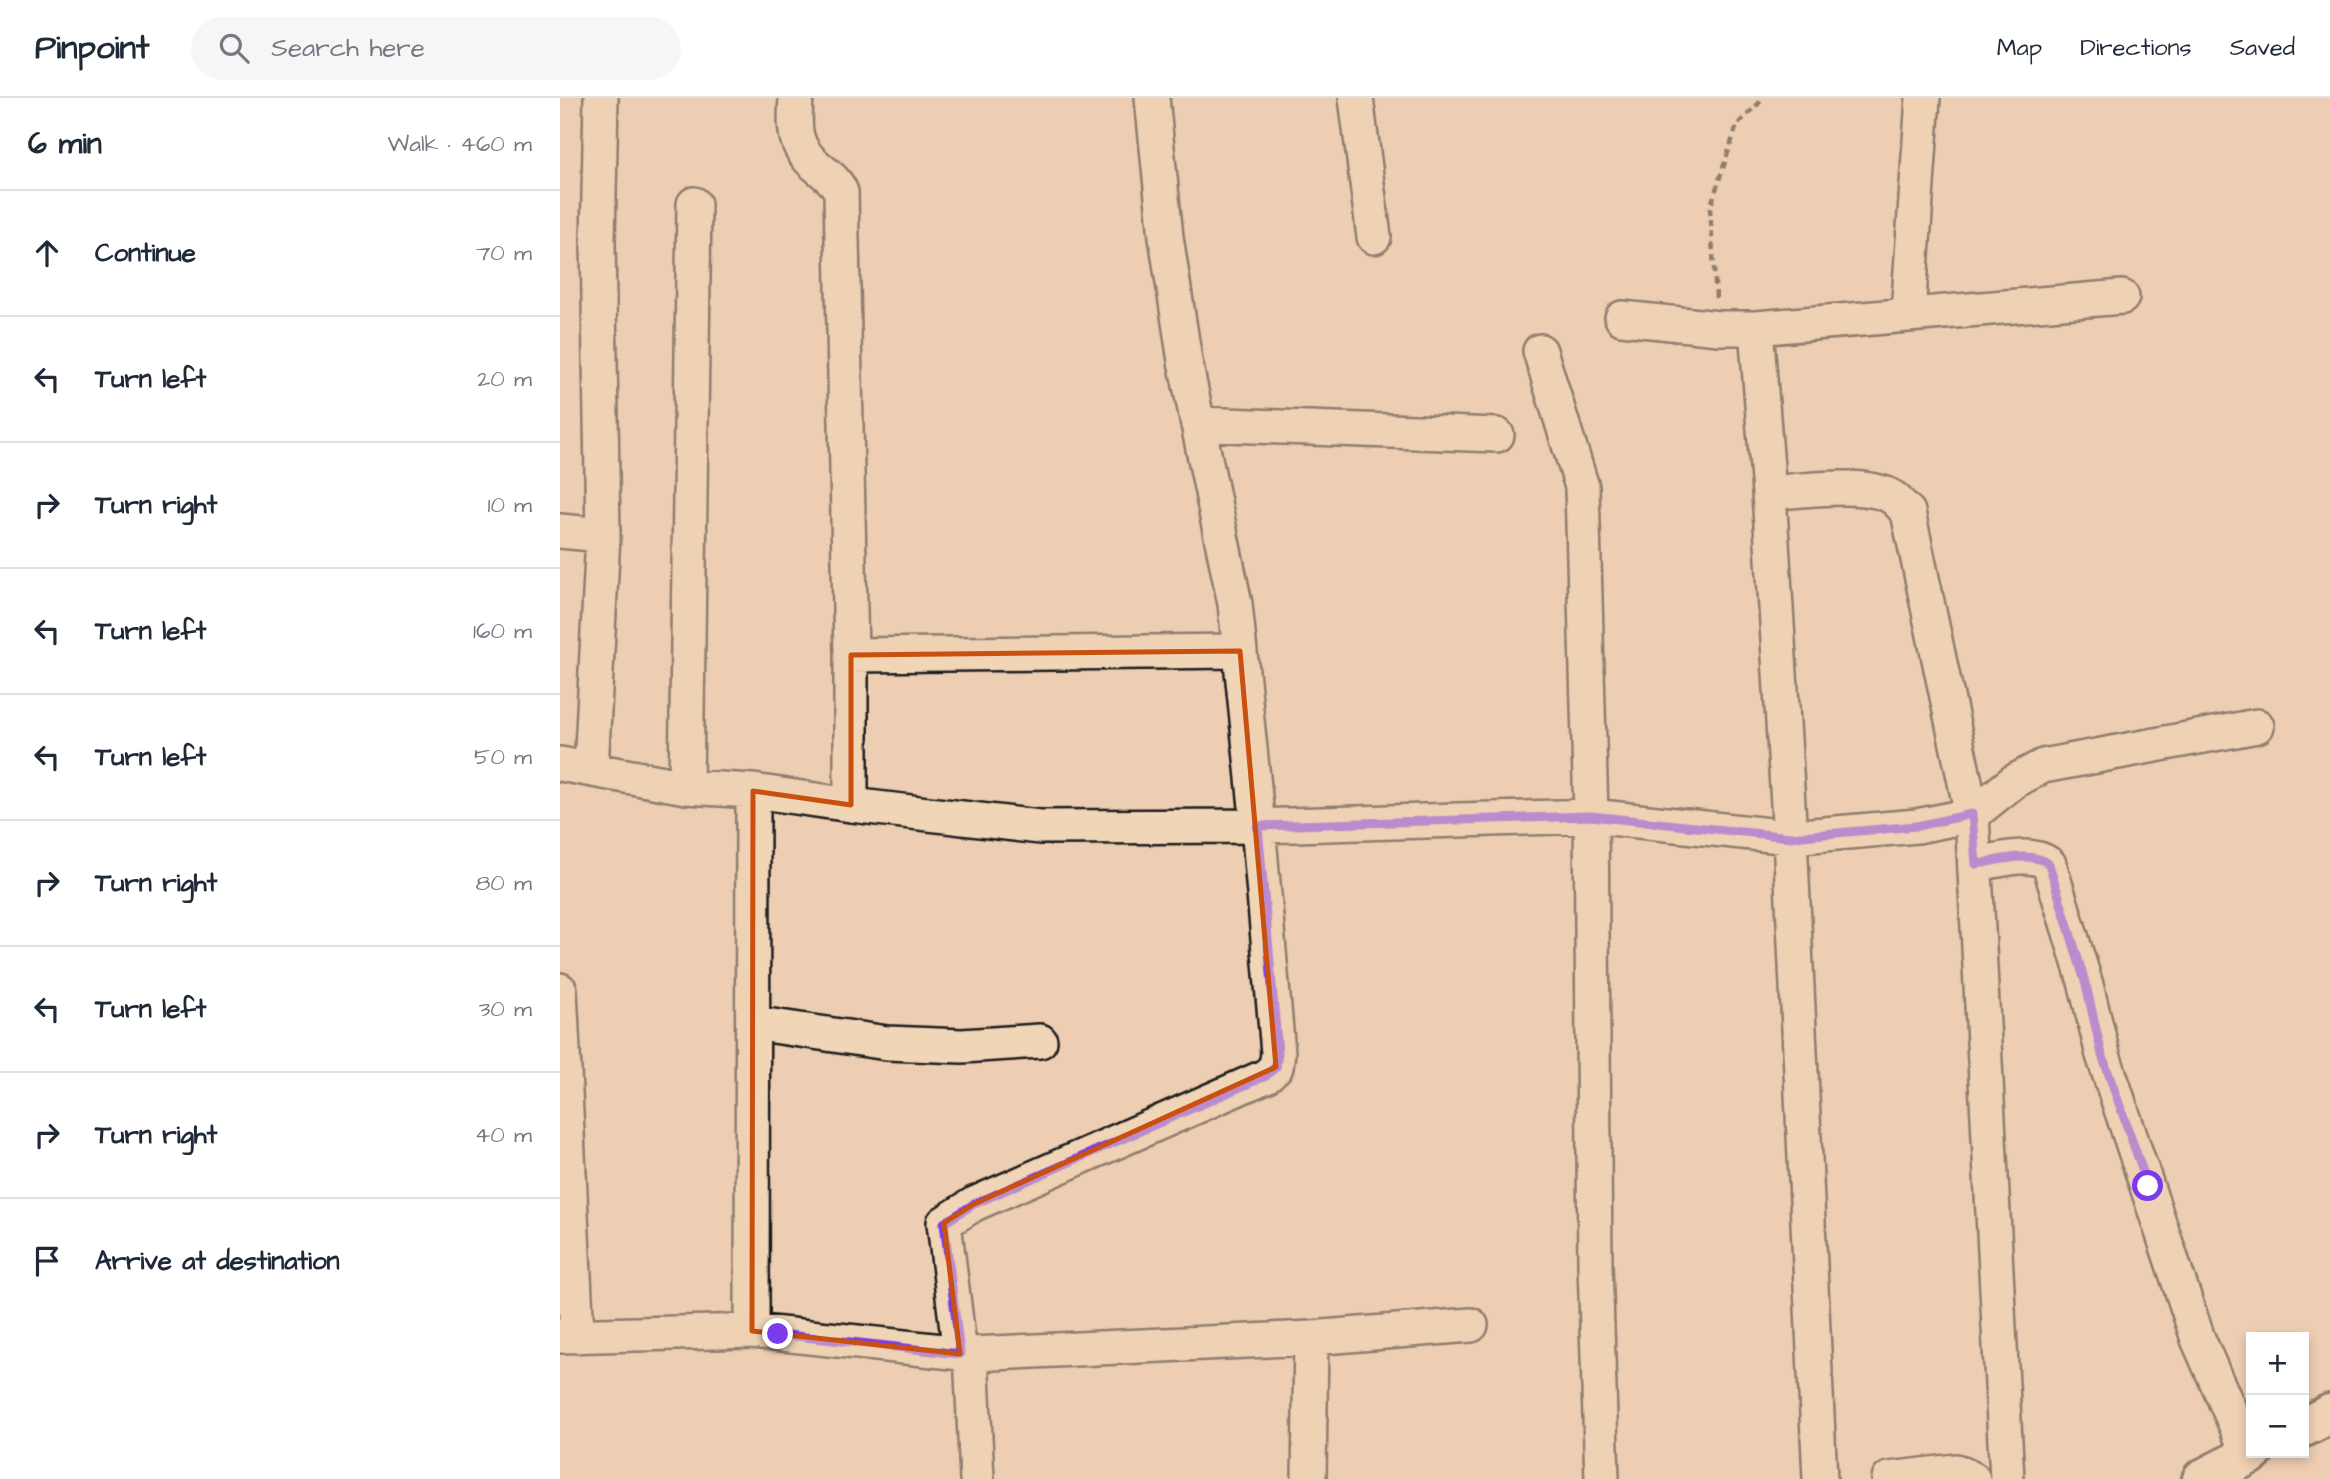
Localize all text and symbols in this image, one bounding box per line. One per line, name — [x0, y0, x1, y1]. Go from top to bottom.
search box — [191, 17, 681, 80]
text: Pinpoint — [35, 25, 149, 71]
icon: search — [215, 29, 253, 67]
text: Search here — [271, 30, 425, 66]
text: Map — [1997, 31, 2042, 65]
text: Directions — [2080, 31, 2192, 65]
text: Saved — [2230, 31, 2295, 65]
text: 6 min — [28, 123, 102, 165]
text: Walk · 460 m — [388, 128, 532, 160]
icon: ahead — [28, 234, 66, 272]
text: Continue — [95, 235, 196, 271]
text: 70 m — [476, 237, 532, 269]
icon: left — [28, 360, 66, 398]
text: Turn left — [95, 361, 206, 397]
text: 20 m — [477, 363, 532, 395]
icon: right — [28, 486, 66, 524]
text: Turn right — [95, 487, 217, 523]
text: 10 m — [487, 489, 532, 521]
icon: left — [28, 612, 66, 650]
text: Turn left — [95, 613, 206, 649]
text: 160 m — [473, 615, 532, 647]
icon: left — [28, 738, 66, 776]
text: Turn left — [95, 739, 206, 775]
text: 50 m — [474, 741, 532, 773]
icon: right — [28, 864, 66, 902]
text: Turn right — [95, 865, 217, 901]
text: 80 m — [475, 867, 532, 899]
icon: left — [28, 990, 66, 1028]
text: Turn left — [95, 991, 206, 1027]
text: 30 m — [479, 993, 532, 1025]
icon: right — [28, 1116, 66, 1154]
text: Turn right — [95, 1117, 217, 1153]
text: 40 m — [475, 1119, 532, 1151]
route start — [2132, 1170, 2163, 1201]
icon: arrive — [28, 1242, 66, 1280]
text: Arrive at destination — [95, 1243, 340, 1279]
route end — [762, 1318, 793, 1349]
map controls — [2246, 1332, 2309, 1458]
button: + — [2246, 1332, 2309, 1395]
button: − — [2246, 1395, 2309, 1458]

